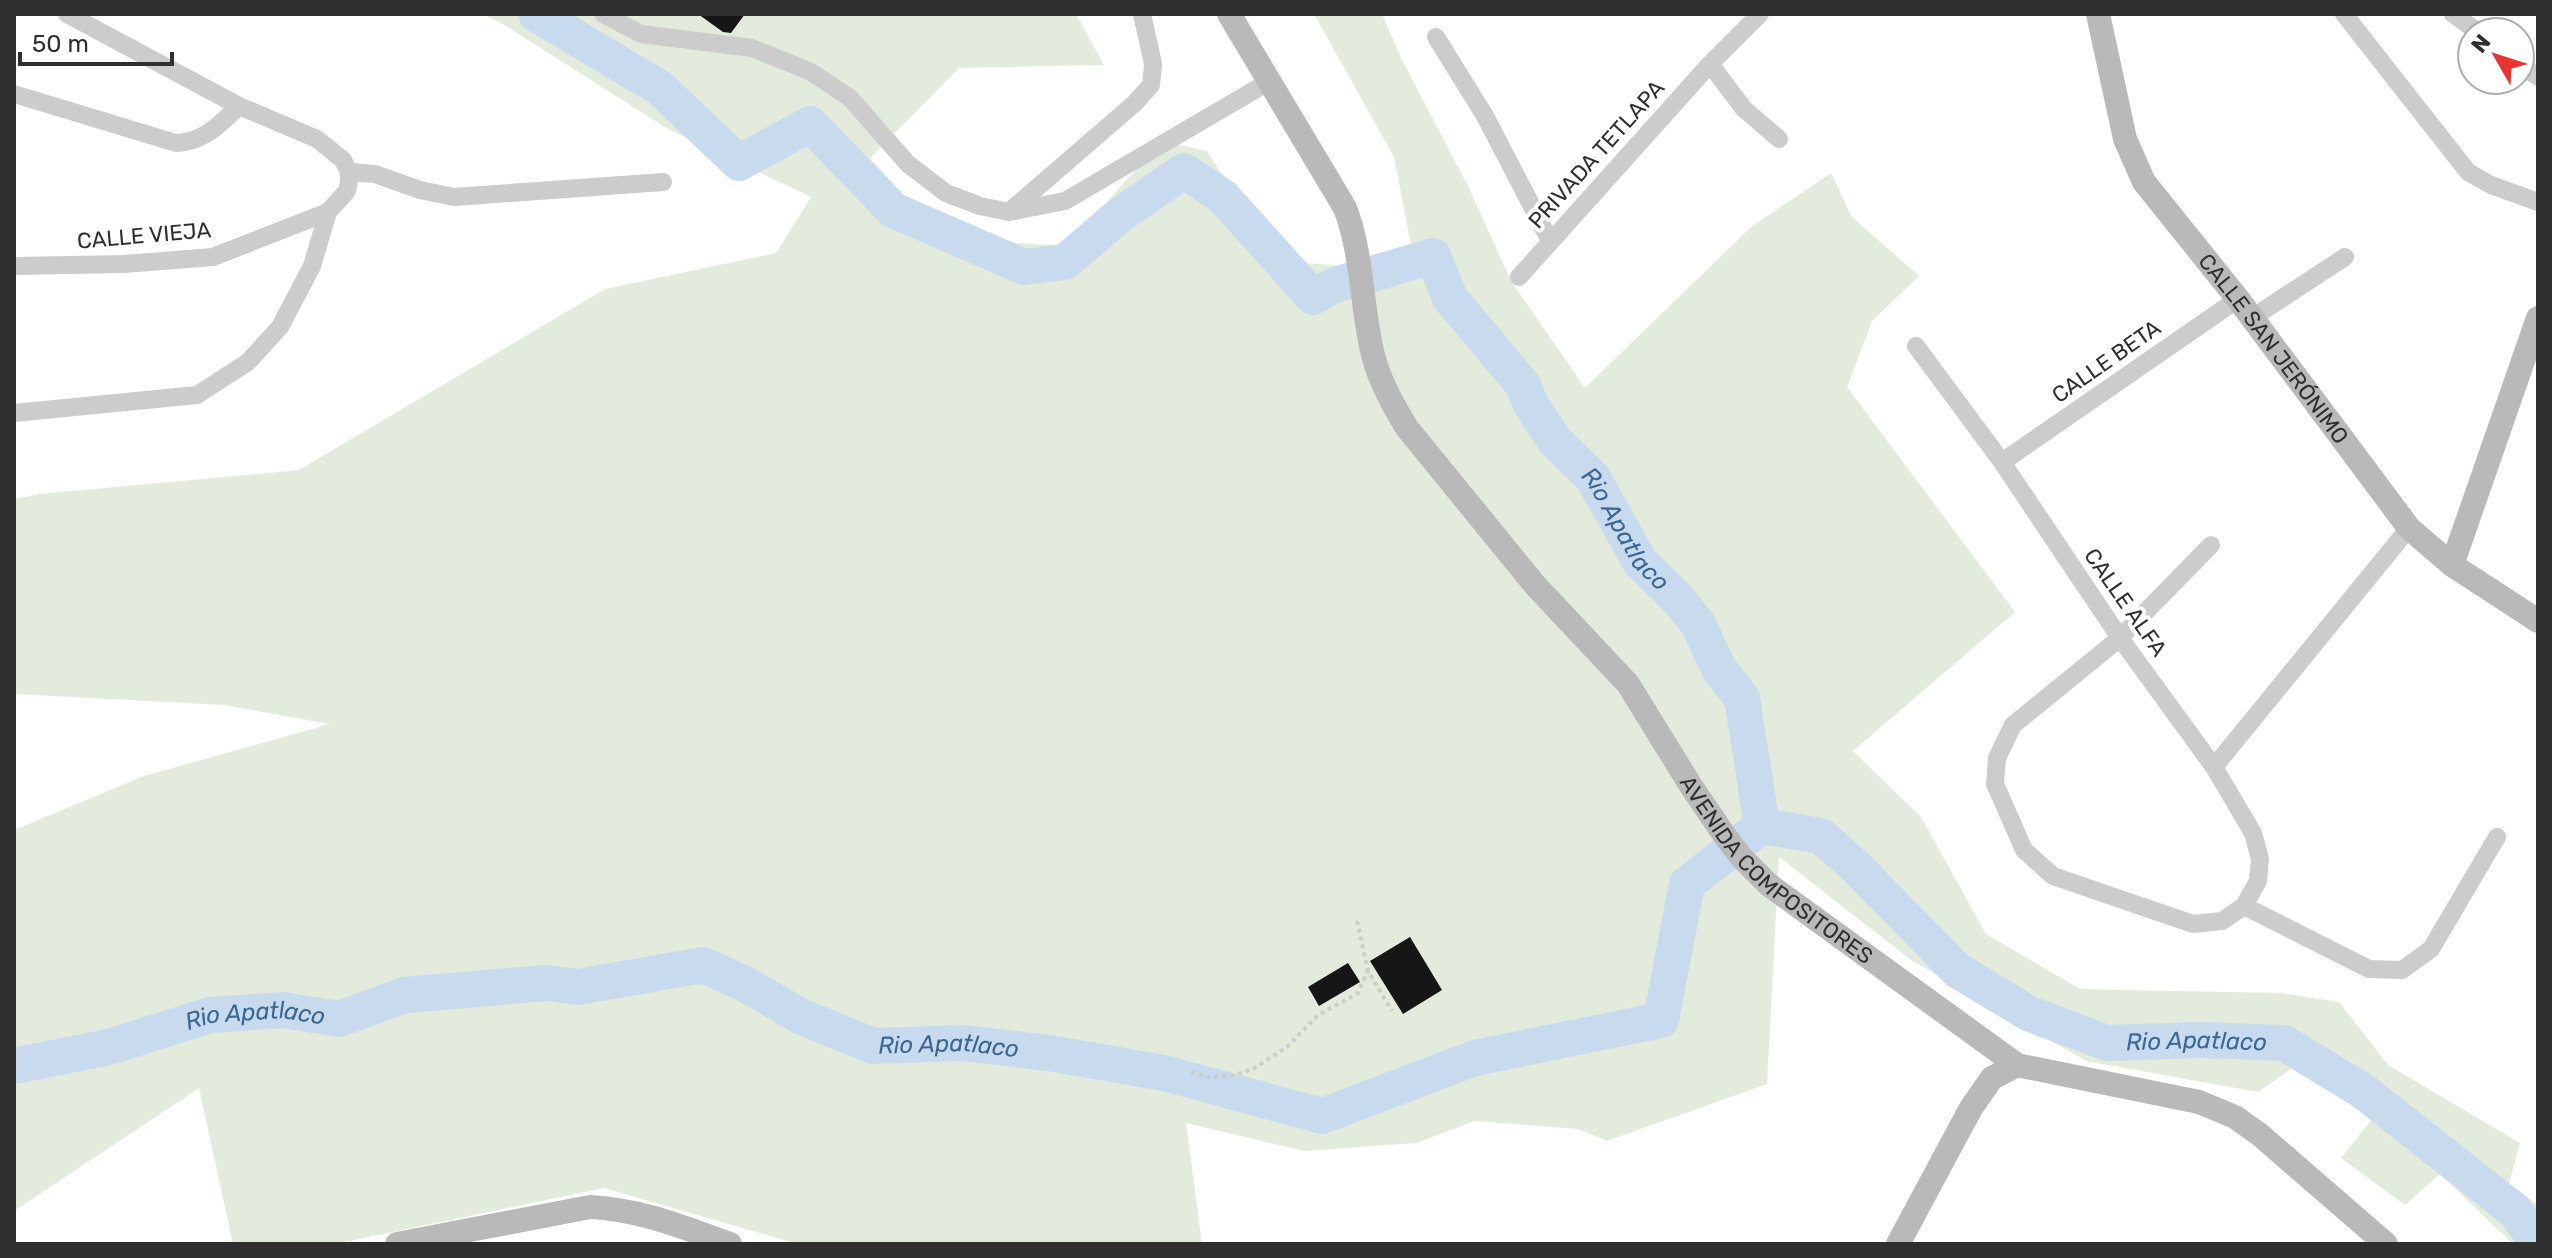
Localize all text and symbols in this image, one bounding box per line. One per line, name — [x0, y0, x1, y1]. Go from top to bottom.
scale bar — [20, 16, 172, 66]
north arrow — [2456, 16, 2536, 96]
text: N — [2465, 29, 2496, 58]
text: 50 m — [32, 30, 89, 58]
street label: PRIVADA TETLAPA — [1523, 74, 1670, 234]
street label: CALLE VIEJA — [76, 216, 212, 255]
street label: CALLE SAN JERÓNIMO — [2193, 248, 2354, 449]
street label: CALLE BETA — [2047, 314, 2166, 409]
water label: Rio Apatlaco — [1576, 461, 1675, 596]
street label: CALLE ALFA — [2078, 543, 2173, 662]
street label: AVENIDA COMPOSITORES — [1674, 771, 1878, 970]
water label: Rio Apatlaco — [181, 996, 327, 1036]
water label: Rio Apatlaco — [2125, 1026, 2268, 1056]
water label: Rio Apatlaco — [878, 1029, 1021, 1063]

